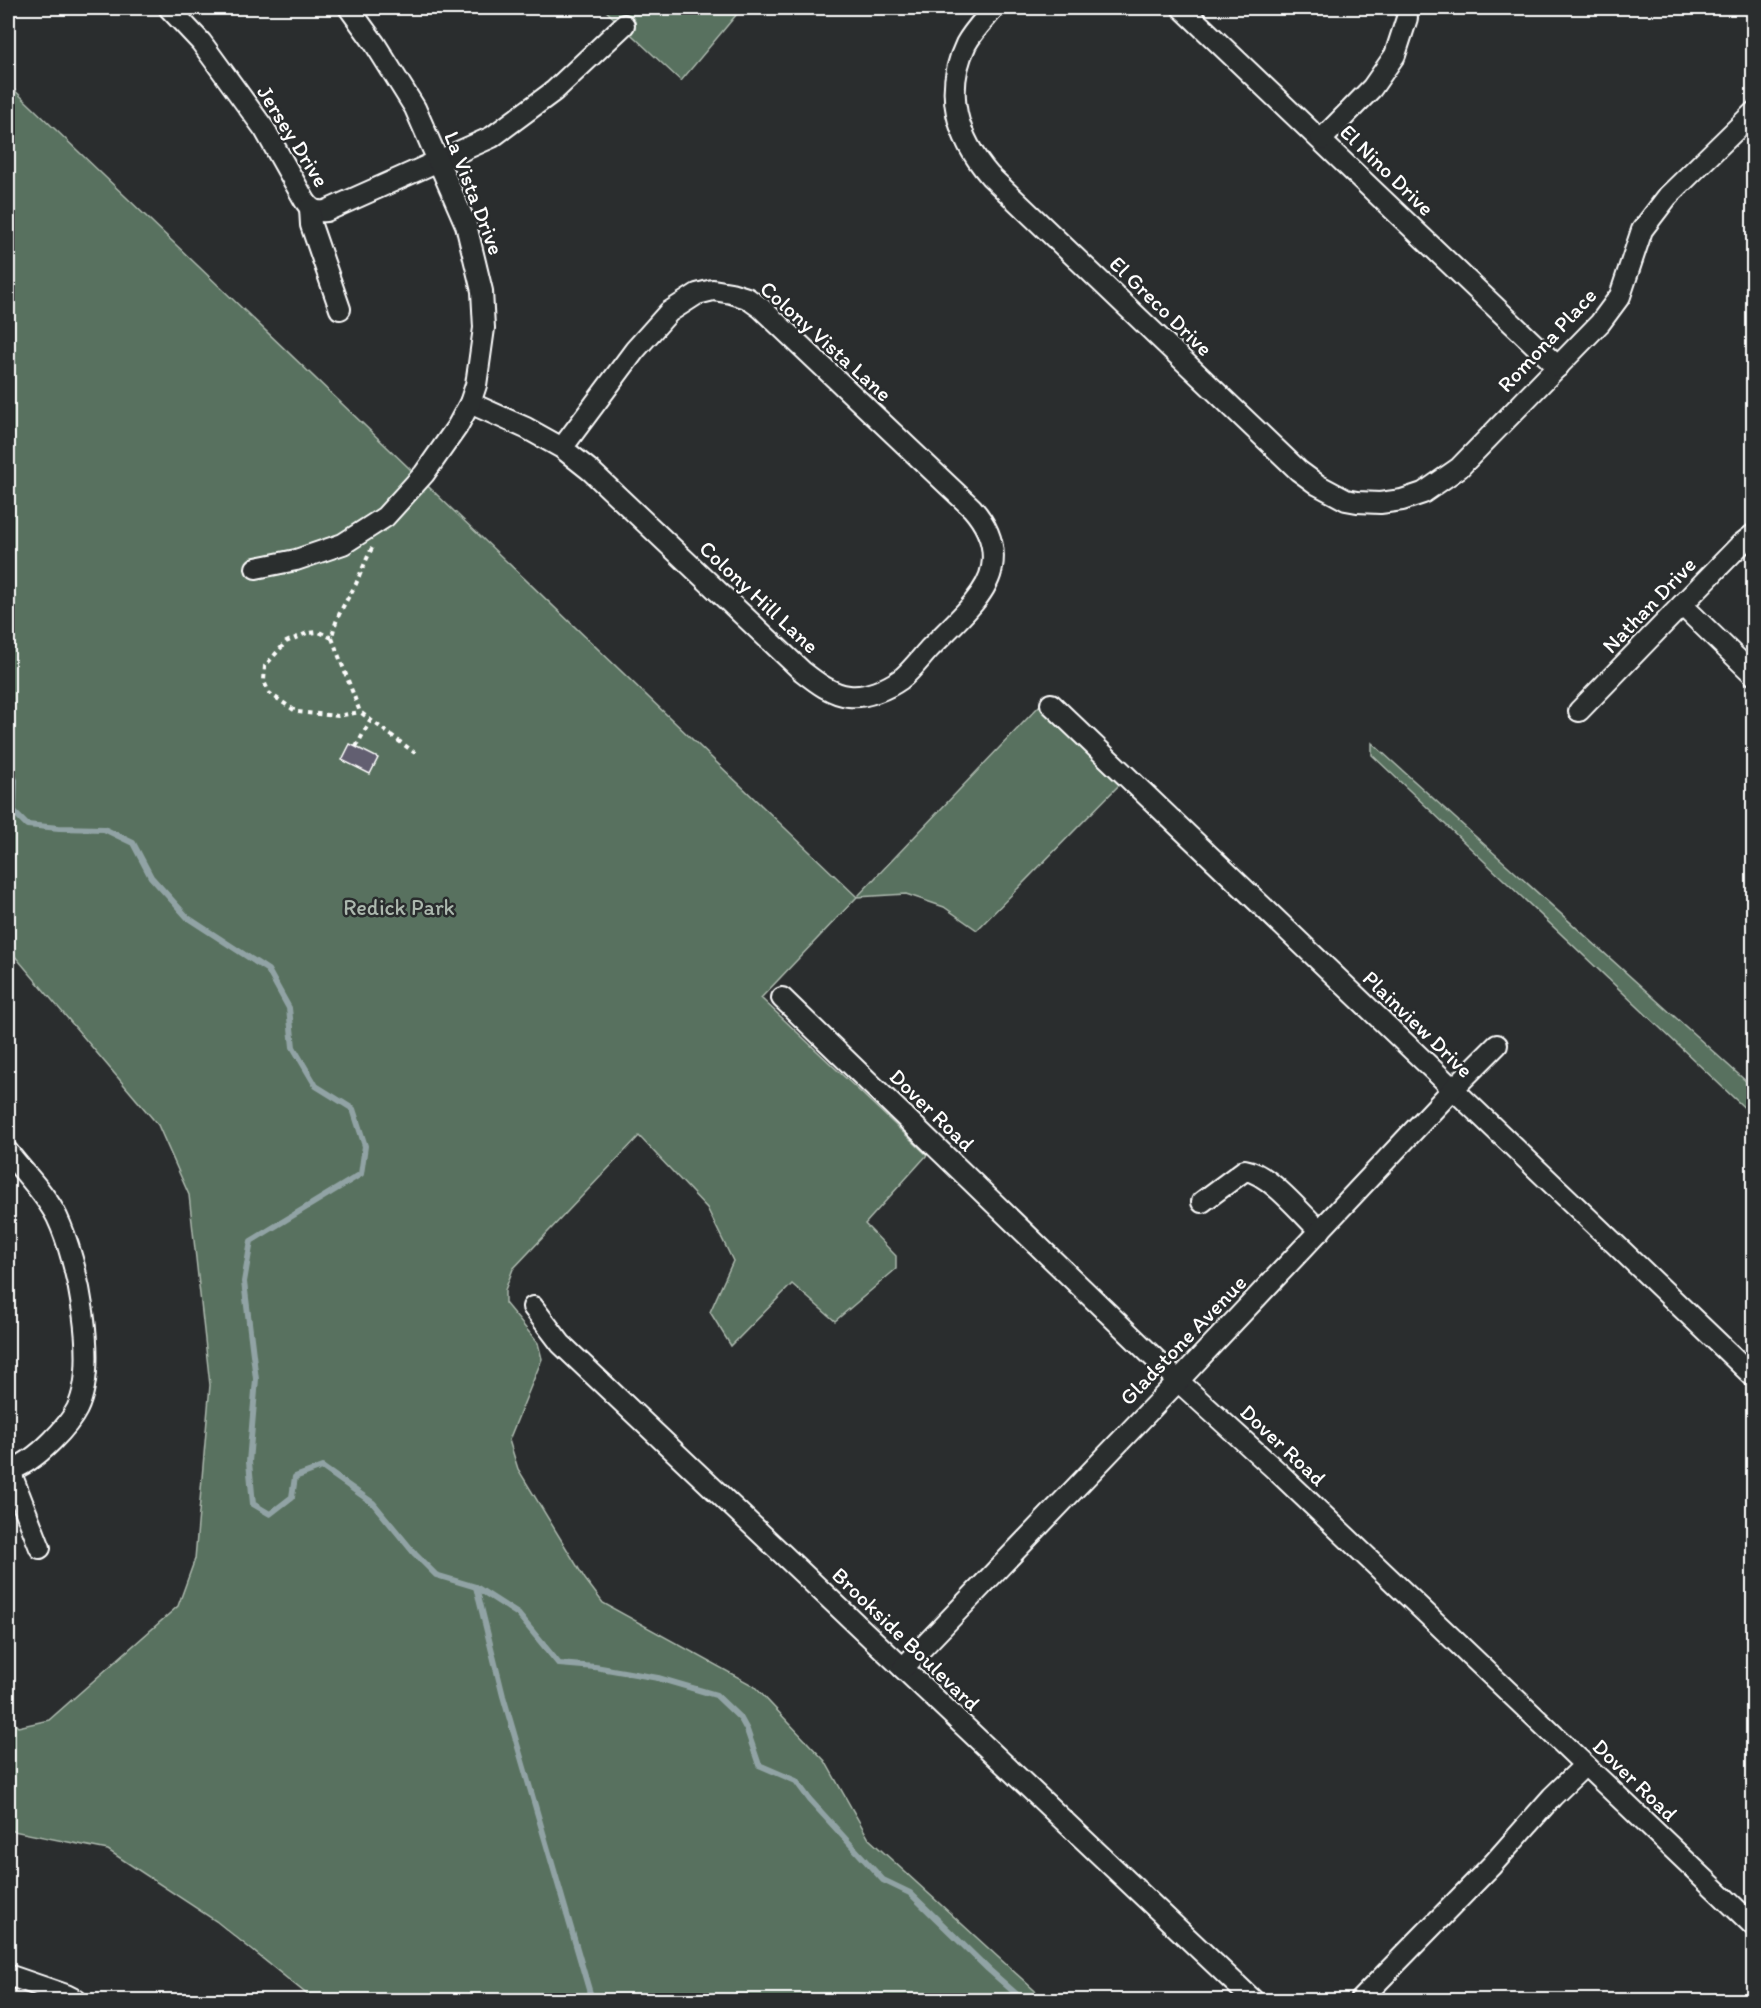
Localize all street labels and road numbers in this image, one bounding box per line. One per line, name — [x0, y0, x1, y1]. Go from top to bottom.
street label: Jersey Drive — [251, 80, 335, 192]
street label: El Nino Drive — [1334, 118, 1440, 222]
street label: La Vista Drive — [438, 127, 510, 259]
street label: El Greco Drive — [1104, 250, 1218, 362]
street label: Colony Vista Lane — [755, 275, 897, 407]
street label: Romona Place — [1492, 282, 1602, 398]
street label: Colony Hill Lane — [694, 535, 824, 659]
street label: Nathan Drive — [1596, 551, 1702, 659]
street label: Plainview Drive — [1357, 965, 1479, 1083]
street label: Dover Road — [884, 1063, 980, 1157]
street label: Gladstone Avenue — [1114, 1269, 1252, 1411]
street label: Dover Road — [1234, 1398, 1332, 1492]
street label: Brookside Boulevard — [826, 1561, 986, 1717]
street label: Dover Road — [1587, 1733, 1683, 1827]

